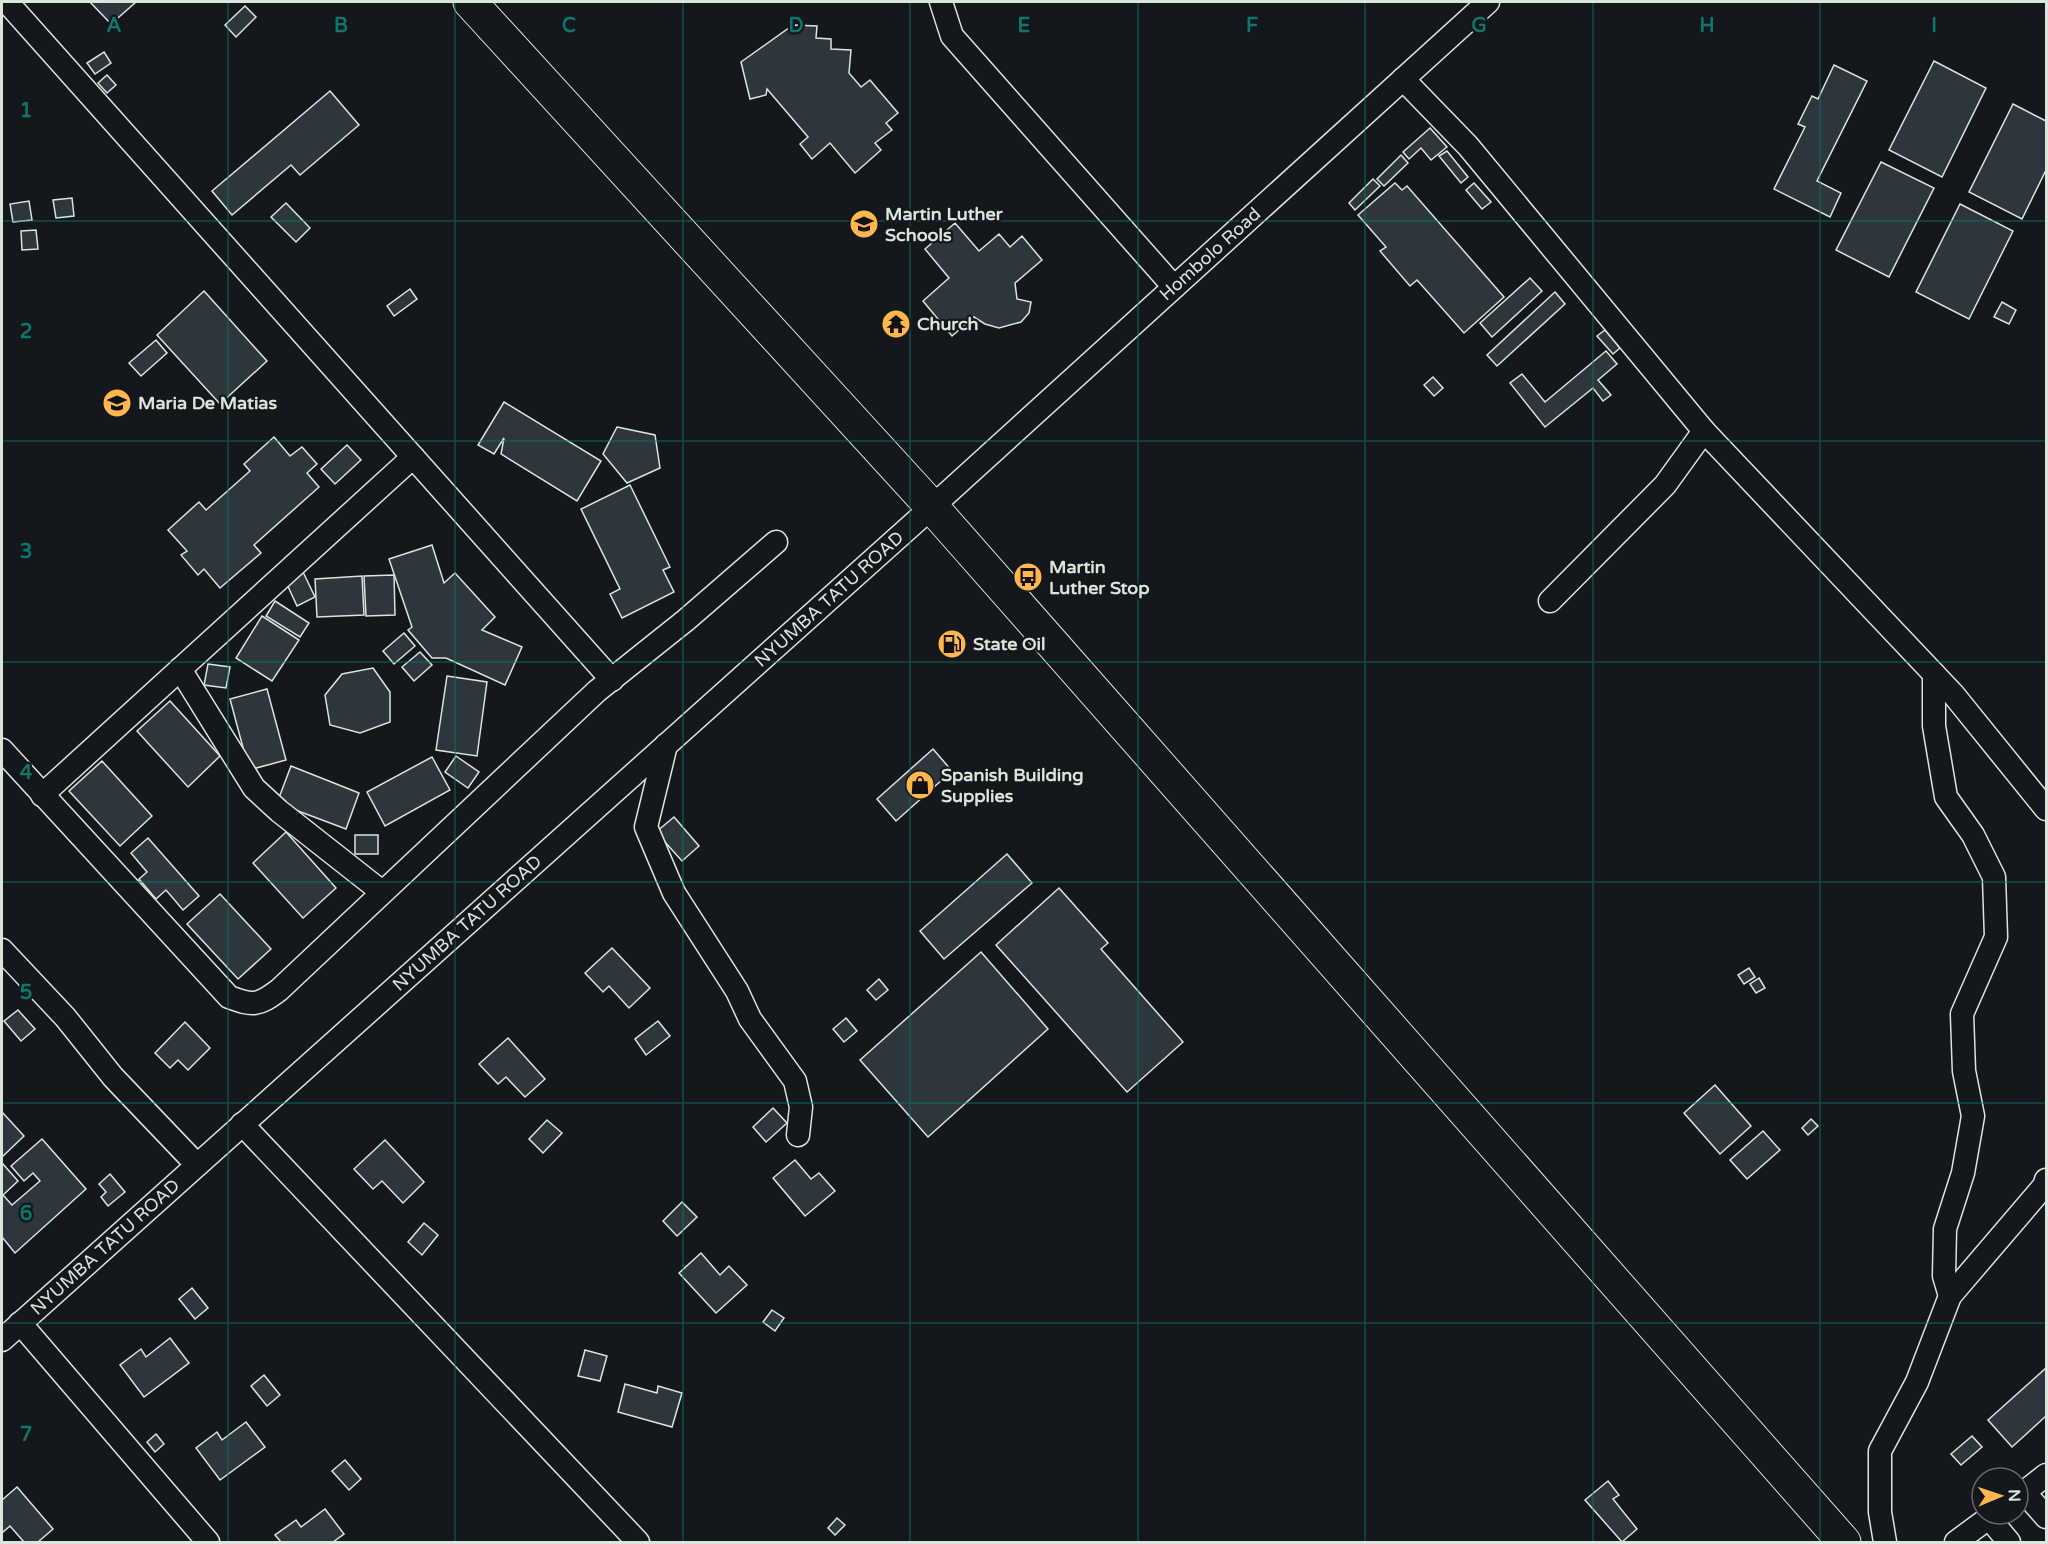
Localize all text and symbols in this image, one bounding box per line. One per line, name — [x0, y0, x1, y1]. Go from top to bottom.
text: A — [107, 14, 122, 38]
text: B — [334, 14, 348, 38]
text: C — [562, 14, 576, 38]
text: D — [788, 14, 804, 38]
text: E — [1018, 14, 1031, 38]
text: F — [1246, 14, 1258, 38]
text: G — [1471, 14, 1487, 38]
text: H — [1699, 14, 1715, 38]
text: I — [1931, 14, 1937, 38]
text: 1 — [20, 99, 32, 123]
place label: Martin Luther Schools — [885, 203, 1004, 246]
street label: Hombolo Road — [1155, 203, 1265, 305]
school or university icon: Martin Luther Schools — [848, 208, 880, 240]
temple icon: Church — [880, 308, 912, 340]
place label: Church — [917, 313, 979, 335]
text: 2 — [20, 320, 32, 344]
school or university icon: Maria De Matias — [101, 387, 133, 419]
place label: Maria De Matias — [138, 392, 277, 414]
street label: NYUMBA TATU ROAD — [750, 526, 908, 672]
text: 3 — [20, 540, 32, 564]
place label: Martin Luther Stop — [1049, 556, 1150, 599]
bus stop icon: Martin Luther Stop — [1012, 561, 1044, 593]
fuel station icon: State Oil — [936, 628, 968, 660]
place label: State Oil — [973, 633, 1046, 655]
text: 4 — [20, 761, 33, 785]
place label: Spanish Building Supplies — [941, 764, 1084, 807]
shop icon: Spanish Building Supplies — [904, 769, 936, 801]
street label: NYUMBA TATU ROAD — [388, 850, 546, 996]
text: 5 — [20, 981, 32, 1005]
street label: NYUMBA TATU ROAD — [26, 1174, 184, 1320]
text: 6 — [20, 1202, 32, 1226]
text: 7 — [20, 1423, 32, 1447]
north arrow — [1970, 1466, 2030, 1526]
text: N — [2004, 1489, 2024, 1502]

